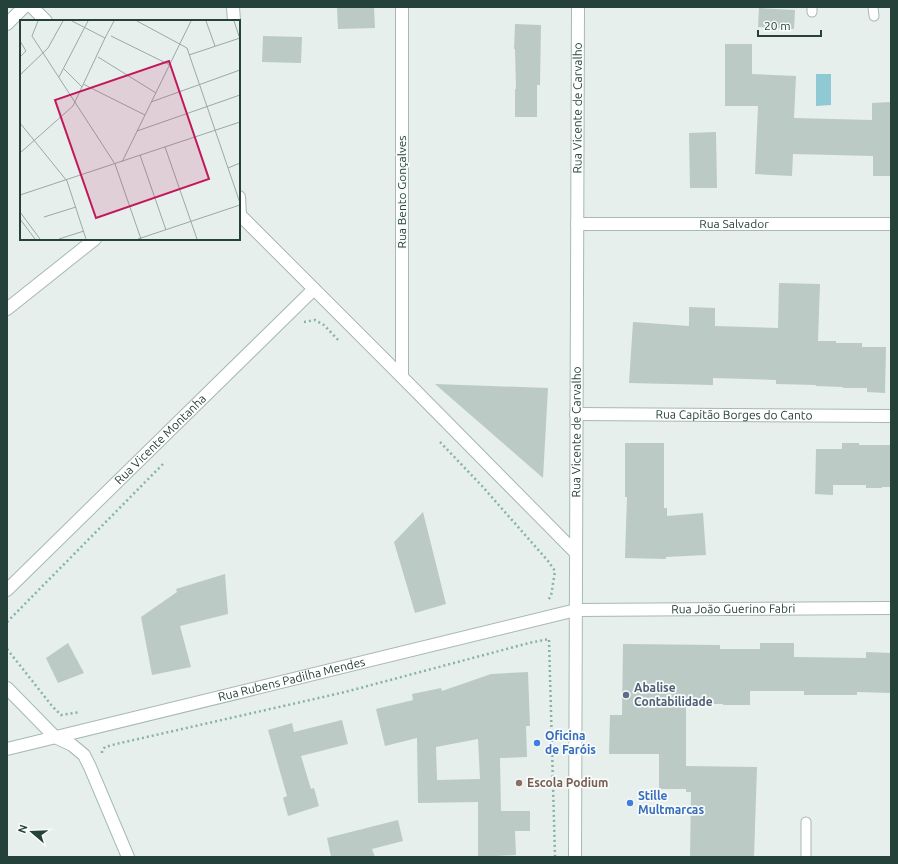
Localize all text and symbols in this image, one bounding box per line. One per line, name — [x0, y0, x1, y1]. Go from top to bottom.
scale bar — [758, 12, 821, 38]
text: 20 m — [764, 19, 791, 32]
inset map — [20, 20, 240, 240]
street label: Rua Vicente de Carvalho — [570, 42, 584, 174]
street label: Rua Bento Gonçalves — [395, 135, 408, 249]
street label: Rua Salvador — [699, 217, 769, 230]
street label: Rua Vicente de Carvalho — [569, 366, 583, 498]
street label: Rua Vicente Montanha — [112, 392, 208, 487]
street label: Rua Capitão Borges do Canto — [655, 408, 813, 422]
street label: Rua João Guerino Fabri — [671, 602, 796, 615]
street label: Rua Rubens Padilha Mendes — [217, 655, 366, 703]
place label: Abalise Contabilidade — [634, 681, 713, 708]
marker: Abalise Contabilidade — [621, 690, 631, 700]
place label: Oficina de Faróis — [545, 729, 596, 756]
marker: Oficina de Faróis — [532, 738, 542, 748]
place label: Escola Podium — [527, 776, 608, 789]
marker: Escola Podium — [514, 778, 524, 788]
place label: Stille Multmarcas — [638, 789, 704, 816]
marker: Stille Multmarcas — [625, 798, 635, 808]
north arrow — [12, 812, 52, 852]
text: N — [16, 823, 30, 835]

